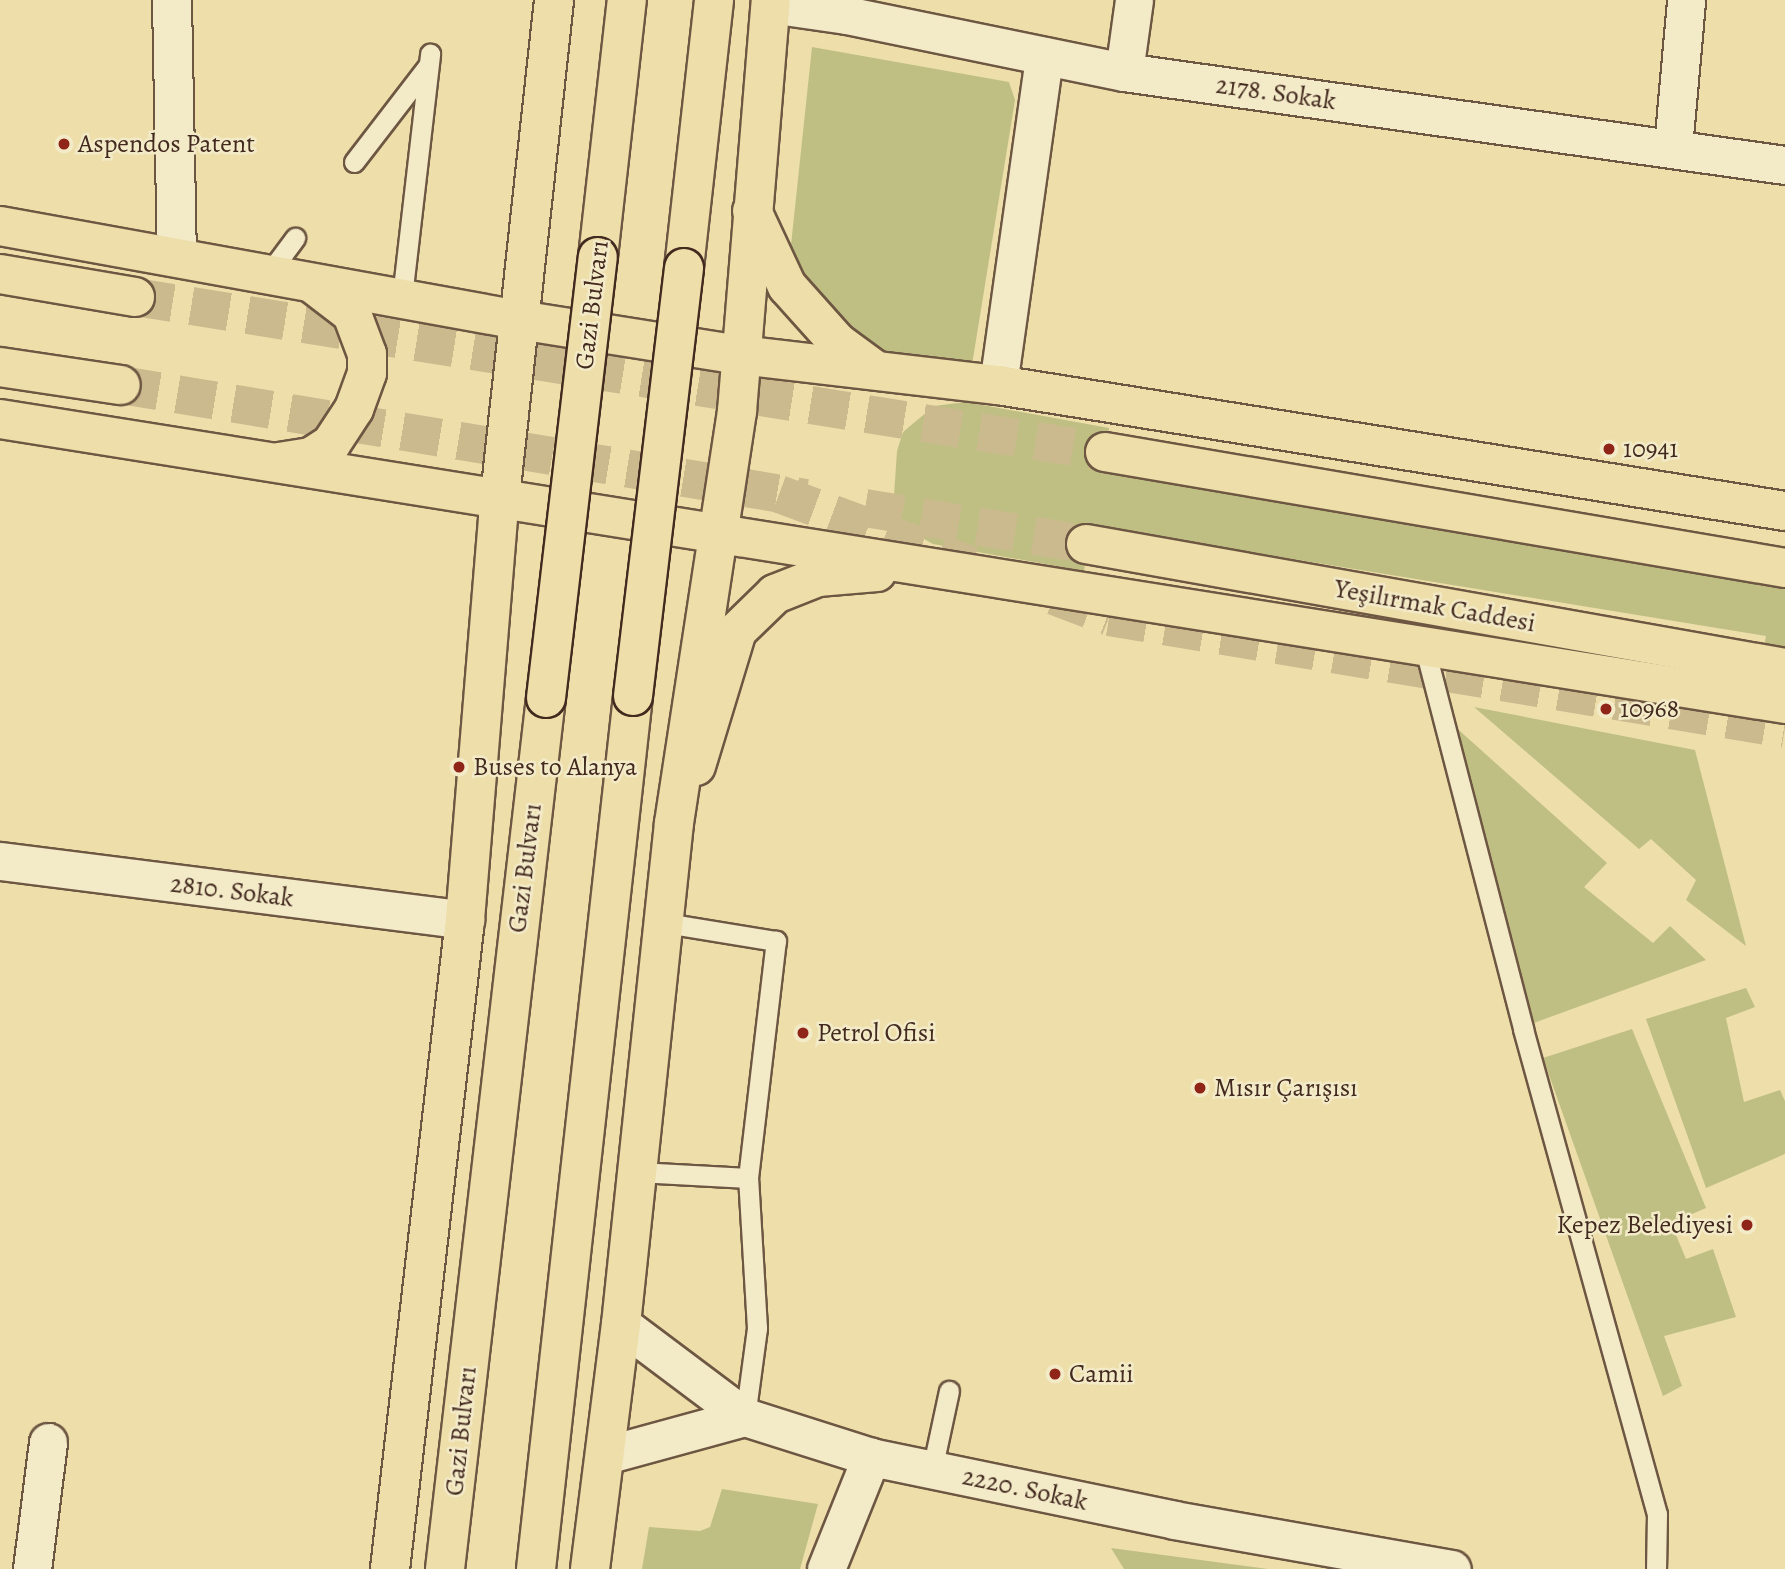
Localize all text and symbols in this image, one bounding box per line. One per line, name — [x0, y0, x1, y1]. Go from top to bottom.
street label: 2178. Sokak — [1214, 69, 1338, 117]
place label: Aspendos Patent — [78, 128, 255, 160]
marker: Aspendos Patent — [56, 136, 72, 152]
street label: Gazi Bulvarı — [569, 239, 615, 371]
place label: 10941 — [1623, 433, 1678, 465]
marker: 10941 — [1601, 441, 1617, 457]
street label: Yeşilırmak Caddesi — [1332, 573, 1538, 639]
place label: 10968 — [1620, 693, 1679, 725]
marker: 10968 — [1598, 701, 1614, 717]
place label: Buses to Alanya — [473, 751, 637, 783]
marker: Buses to Alanya — [451, 759, 467, 775]
street label: Gazi Bulvarı — [502, 802, 548, 934]
street label: 2810. Sokak — [168, 868, 296, 914]
place label: Petrol Ofisi — [817, 1017, 936, 1049]
marker: Petrol Ofisi — [795, 1025, 811, 1041]
place label: Mısır Çarışısı — [1214, 1072, 1357, 1104]
marker: Mısır Çarışısı — [1192, 1080, 1208, 1096]
place label: Kepez Belediyesi — [1557, 1209, 1733, 1241]
marker: Kepez Belediyesi — [1739, 1217, 1755, 1233]
place label: Camii — [1069, 1358, 1134, 1390]
street label: Gazi Bulvarı — [439, 1365, 483, 1497]
marker: Camii — [1047, 1366, 1063, 1382]
street label: 2220. Sokak — [959, 1460, 1091, 1518]

